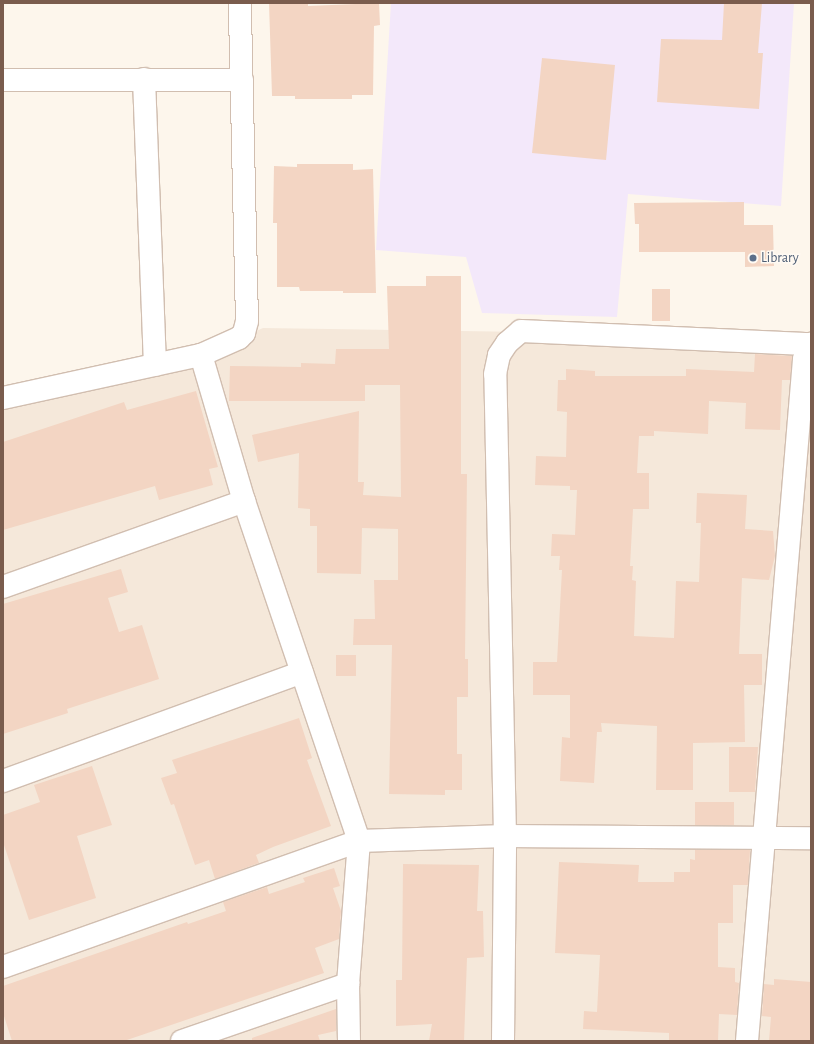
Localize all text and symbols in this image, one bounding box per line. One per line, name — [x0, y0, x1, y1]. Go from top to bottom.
place label: Library — [761, 250, 799, 266]
marker: Library — [748, 253, 758, 263]

